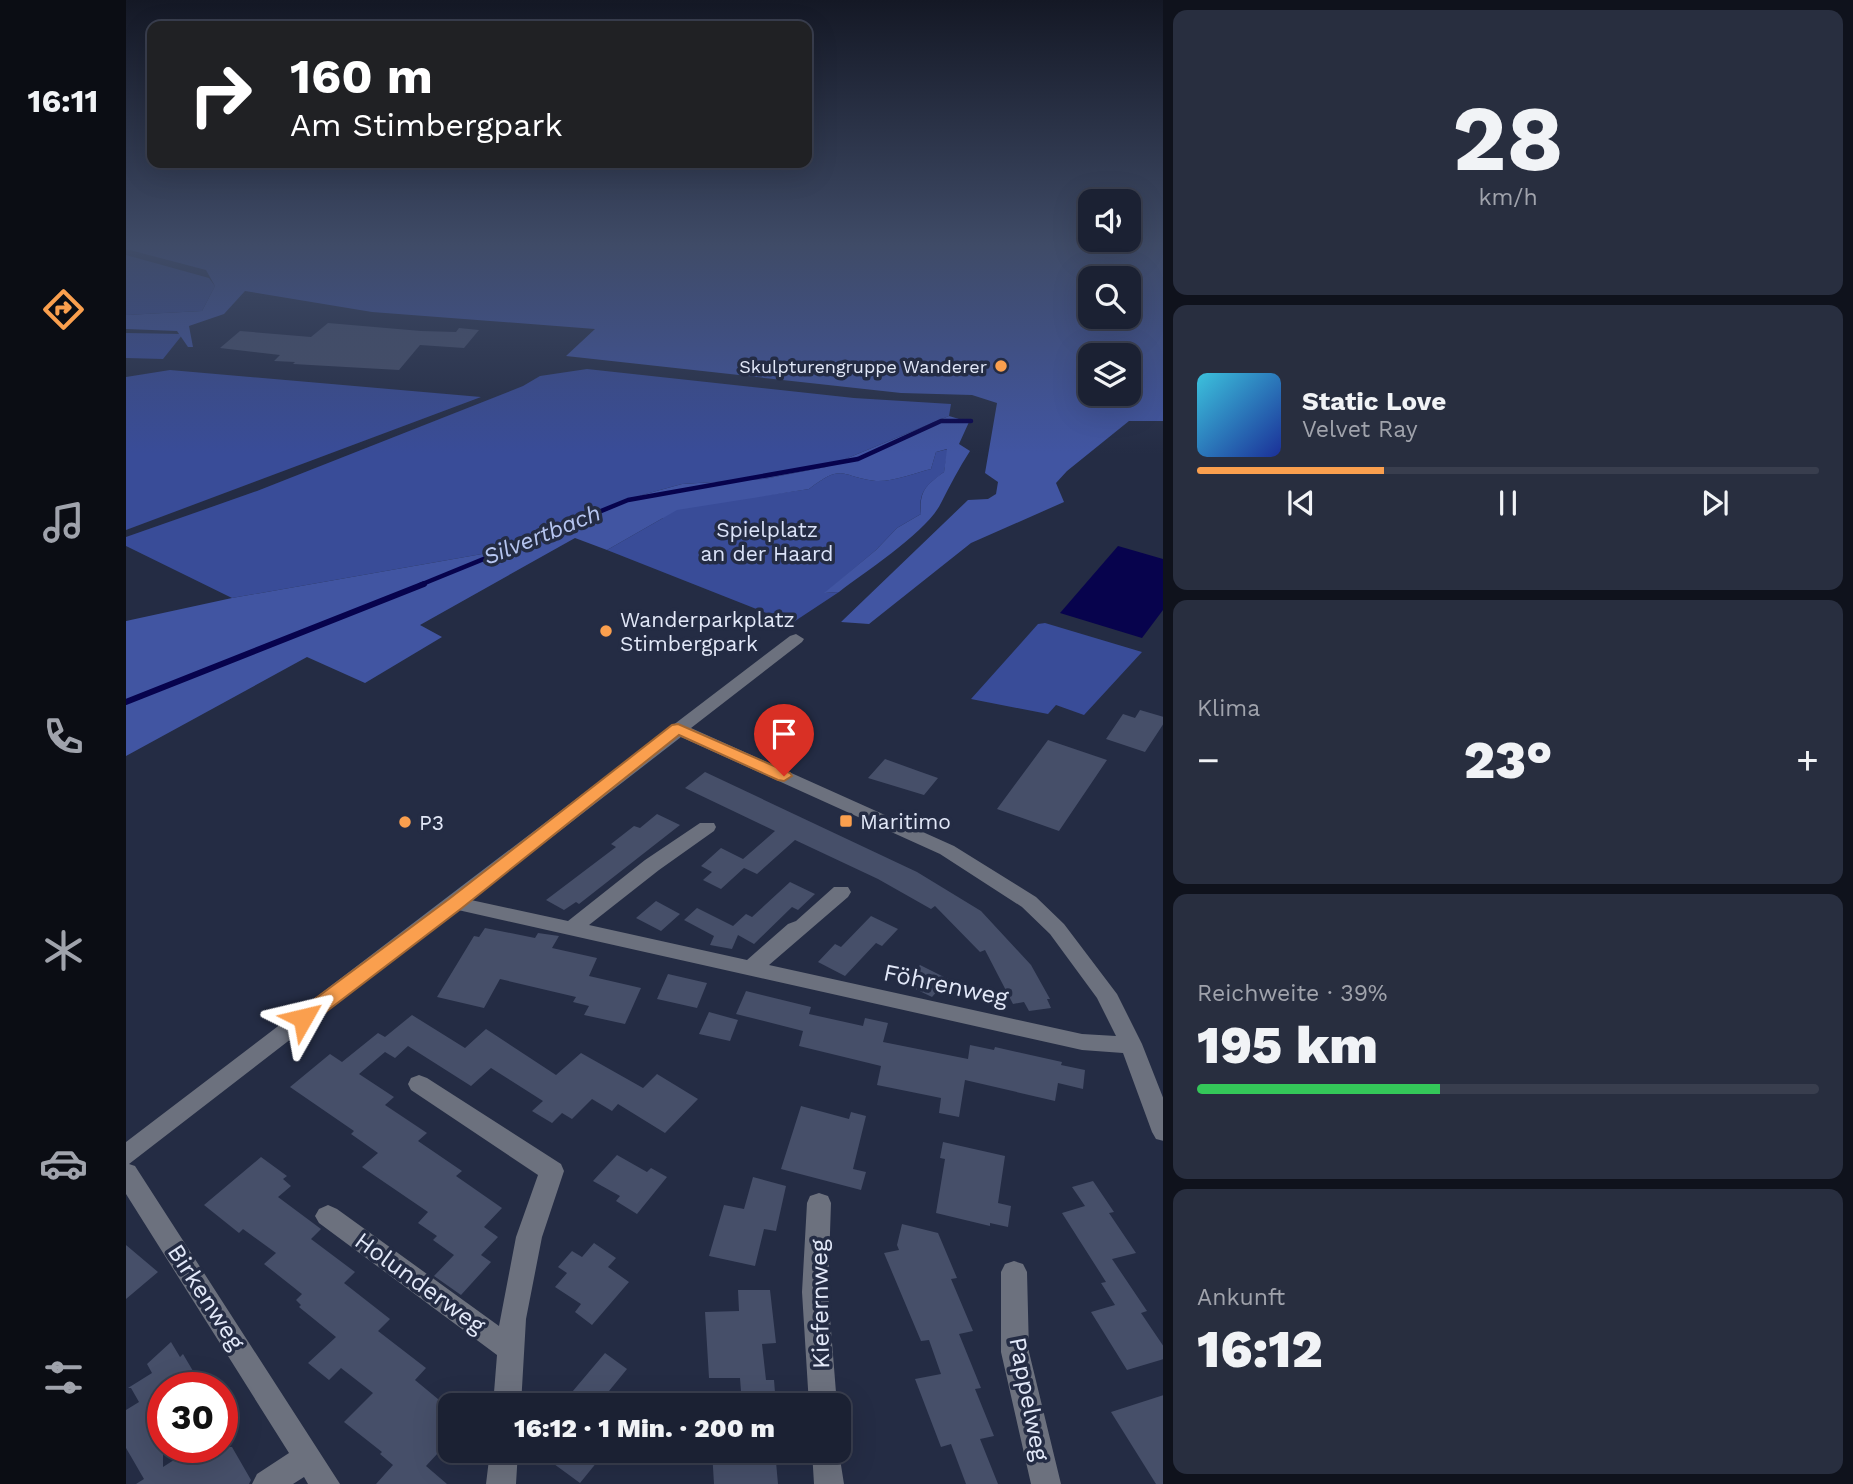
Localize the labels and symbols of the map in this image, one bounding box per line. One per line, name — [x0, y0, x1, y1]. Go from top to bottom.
place label: Skulpturengruppe Wanderer — [739, 356, 987, 377]
marker: Skulpturengruppe Wanderer — [993, 358, 1009, 374]
water label: Silvertbach — [479, 499, 605, 571]
park label: Spielplatz an der Haard — [700, 517, 834, 566]
place label: Wanderparkplatz Stimbergpark — [620, 607, 795, 656]
marker: Wanderparkplatz Stimbergpark — [598, 623, 614, 639]
pin — [754, 704, 814, 776]
place label: Maritimo — [860, 809, 951, 834]
place label: P3 — [419, 810, 444, 835]
marker: Maritimo — [838, 813, 854, 829]
marker: P3 — [397, 814, 413, 830]
street label: Föhrenweg — [881, 958, 1011, 1012]
position arrow — [266, 981, 340, 1055]
street label: Holunderweg — [350, 1226, 491, 1340]
street label: Birkenweg — [162, 1239, 250, 1355]
street label: Kiefernweg — [805, 1239, 835, 1369]
street label: Pappelweg — [1003, 1335, 1055, 1463]
speed limit sign: 30 — [147, 1372, 238, 1463]

